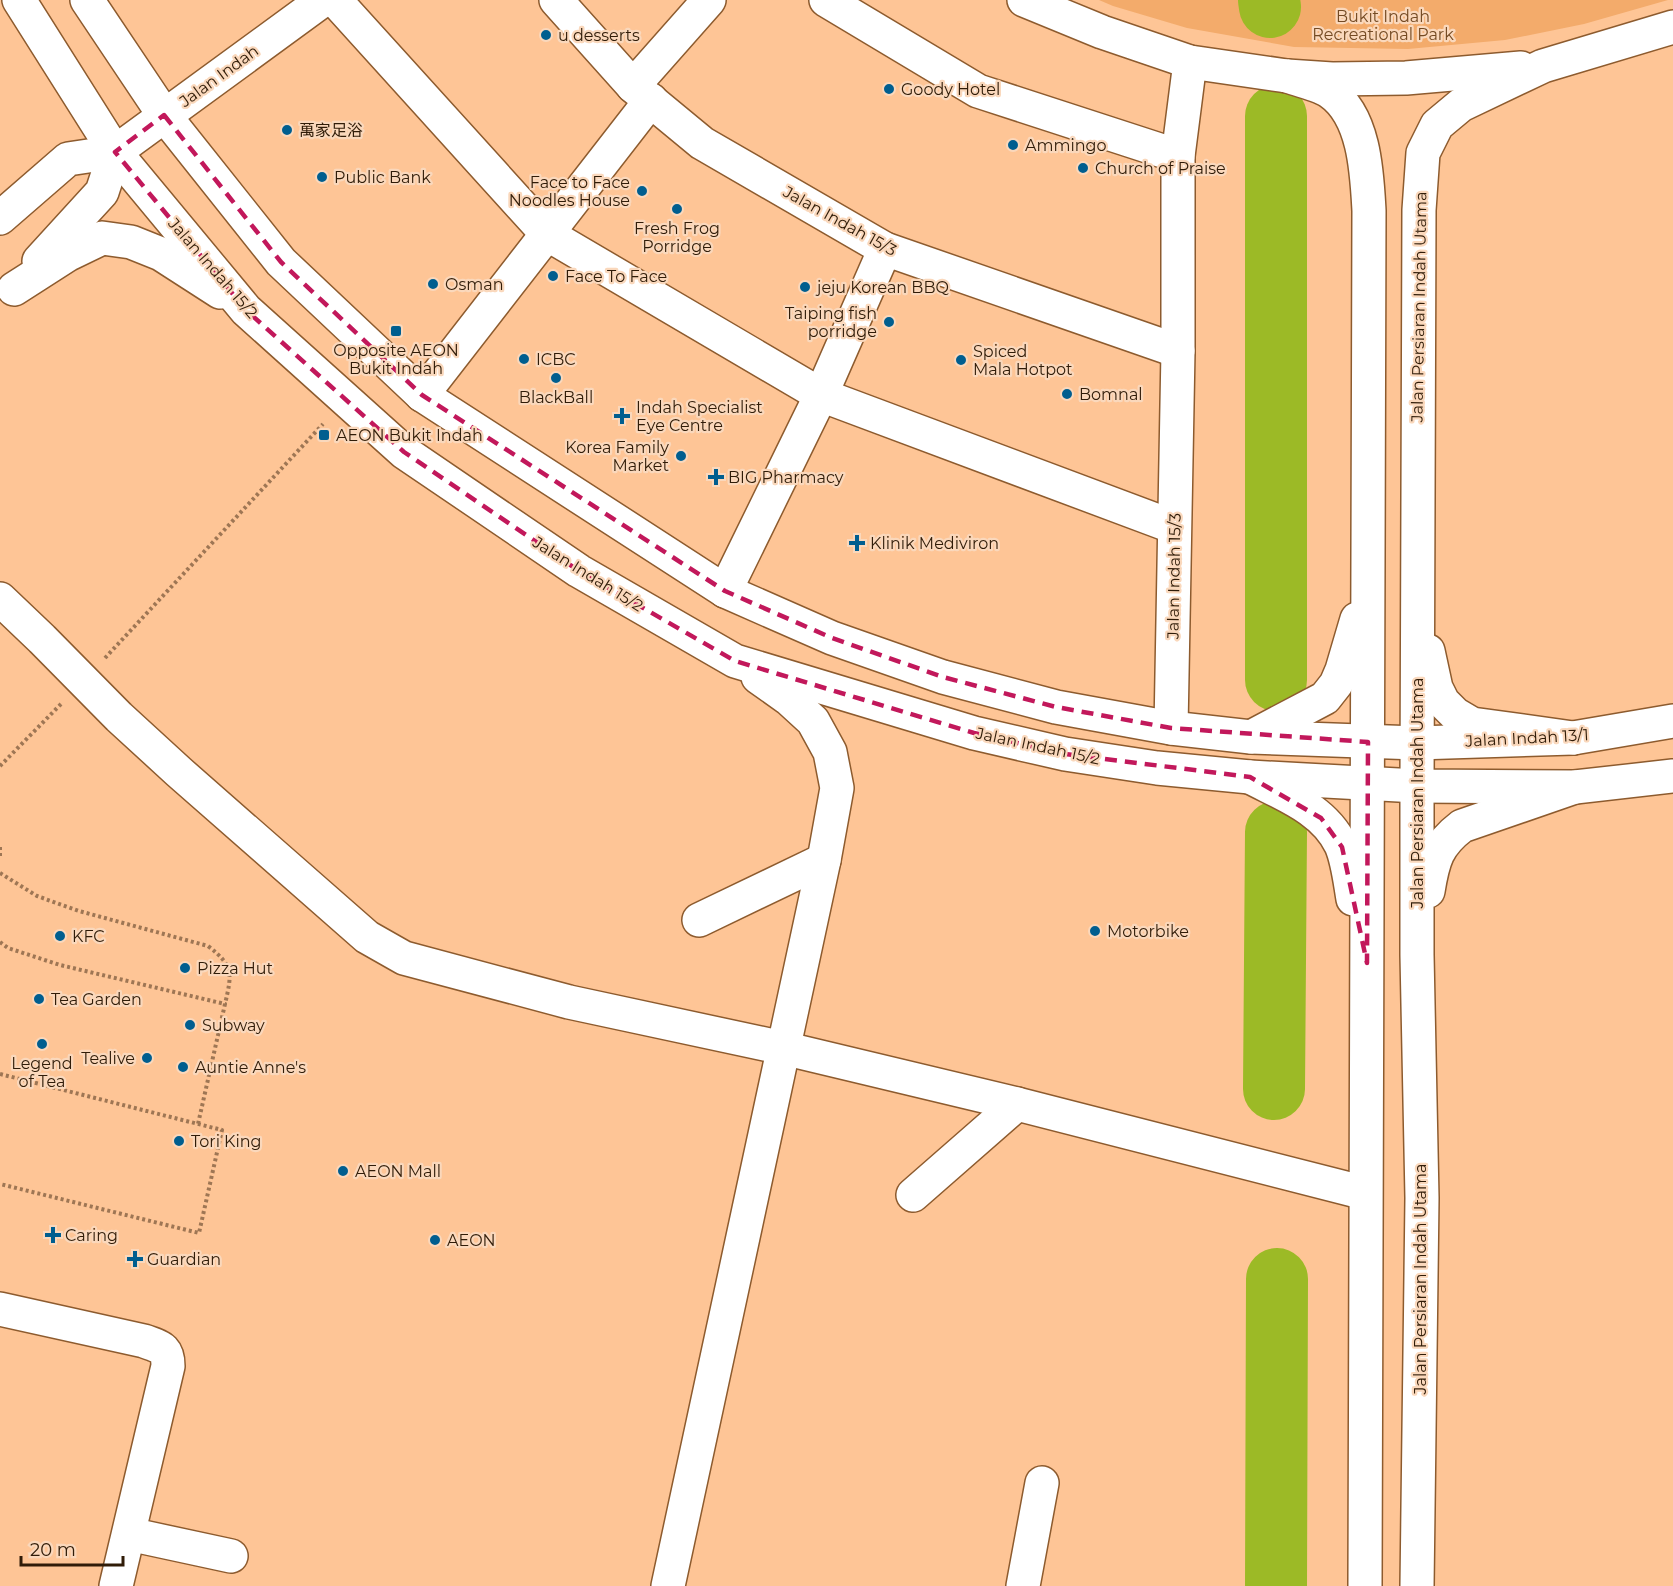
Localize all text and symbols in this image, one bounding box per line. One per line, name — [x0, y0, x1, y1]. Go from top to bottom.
park label: Bukit Indah Recreational Park — [1312, 7, 1454, 44]
place label: u desserts — [558, 26, 640, 45]
marker: u desserts — [539, 28, 553, 42]
street label: Jalan Indah — [175, 41, 262, 112]
place label: Goody Hotel — [901, 80, 1000, 99]
marker: Goody Hotel — [882, 82, 896, 96]
place label: 萬家足浴 — [299, 121, 363, 140]
marker: 萬家足浴 — [280, 123, 294, 137]
place label: Ammingo — [1025, 136, 1107, 155]
marker: Ammingo — [1006, 138, 1020, 152]
place label: Church of Praise — [1095, 159, 1226, 178]
marker: Church of Praise — [1076, 161, 1090, 175]
place label: Public Bank — [334, 168, 431, 187]
marker: Public Bank — [315, 170, 329, 184]
place label: Face to Face Noodles House — [509, 173, 630, 210]
street label: Jalan Indah 15/3 — [779, 182, 900, 260]
marker: Face to Face Noodles House — [635, 184, 649, 198]
street label: Jalan Persiaran Indah Utama — [1407, 191, 1431, 424]
marker: Fresh Frog Porridge — [670, 202, 684, 216]
street label: Jalan Indah 15/2 — [164, 213, 262, 322]
place label: Fresh Frog Porridge — [634, 219, 720, 256]
place label: Face To Face — [565, 267, 667, 286]
marker: Face To Face — [546, 269, 560, 283]
place label: Osman — [445, 275, 503, 294]
marker: Osman — [426, 277, 440, 291]
place label: jeju Korean BBQ — [815, 278, 950, 297]
marker: jeju Korean BBQ — [798, 280, 812, 294]
place label: Taiping fish porridge — [785, 304, 877, 341]
marker: Taiping fish porridge — [882, 315, 896, 329]
marker: Opposite AEON Bukit Indah — [389, 324, 403, 338]
place label: Opposite AEON Bukit Indah — [333, 341, 459, 378]
place label: Spiced Mala Hotpot — [973, 342, 1073, 379]
place label: ICBC — [536, 350, 576, 369]
marker: ICBC — [517, 352, 531, 366]
marker: Spiced Mala Hotpot — [954, 353, 968, 367]
marker: BlackBall — [549, 371, 563, 385]
place label: Bomnal — [1079, 385, 1143, 404]
marker: Bomnal — [1060, 387, 1074, 401]
place label: BlackBall — [519, 388, 593, 407]
place label: Indah Specialist Eye Centre — [636, 398, 763, 435]
marker: Indah Specialist Eye Centre — [613, 407, 631, 425]
place label: AEON Bukit Indah — [336, 426, 483, 445]
marker: AEON Bukit Indah — [317, 428, 331, 442]
place label: Korea Family Market — [565, 438, 670, 475]
marker: Korea Family Market — [674, 449, 688, 463]
place label: BIG Pharmacy — [728, 468, 844, 487]
marker: BIG Pharmacy — [709, 470, 723, 484]
street label: Jalan Indah 15/3 — [1163, 513, 1185, 640]
street label: Jalan Indah 15/2 — [529, 532, 647, 616]
marker: Klinik Mediviron — [848, 534, 866, 552]
place label: Klinik Mediviron — [870, 534, 999, 553]
street label: Jalan Persiaran Indah Utama — [1408, 678, 1427, 909]
street label: Jalan Indah 15/2 — [973, 723, 1102, 768]
street label: Jalan Indah 13/1 — [1464, 725, 1589, 751]
place label: Motorbike — [1107, 922, 1189, 941]
marker: Motorbike — [1088, 924, 1102, 938]
place label: KFC — [72, 927, 105, 946]
marker: KFC — [53, 929, 67, 943]
place label: Pizza Hut — [197, 959, 274, 978]
marker: Pizza Hut — [178, 961, 192, 975]
place label: Tea Garden — [51, 990, 142, 1009]
marker: Tea Garden — [32, 992, 46, 1006]
place label: Subway — [202, 1016, 265, 1035]
marker: Subway — [183, 1018, 197, 1032]
marker: Legend of Tea — [35, 1037, 49, 1051]
place label: Tealive — [81, 1049, 135, 1068]
marker: Tealive — [140, 1051, 154, 1065]
place label: Legend of Tea — [11, 1054, 73, 1091]
place label: Auntie Anne's — [195, 1058, 306, 1077]
marker: Auntie Anne's — [176, 1060, 190, 1074]
place label: Tori King — [191, 1132, 262, 1151]
marker: Tori King — [172, 1134, 186, 1148]
place label: AEON Mall — [355, 1162, 441, 1181]
marker: AEON Mall — [336, 1164, 350, 1178]
street label: Jalan Persiaran Indah Utama — [1411, 1164, 1430, 1395]
place label: Caring — [65, 1226, 118, 1245]
marker: Caring — [46, 1228, 60, 1242]
place label: AEON — [447, 1231, 496, 1250]
marker: AEON — [428, 1233, 442, 1247]
place label: Guardian — [147, 1250, 221, 1269]
marker: Guardian — [128, 1252, 142, 1266]
scale bar — [21, 1529, 123, 1567]
text: 20 m — [30, 1539, 76, 1561]

